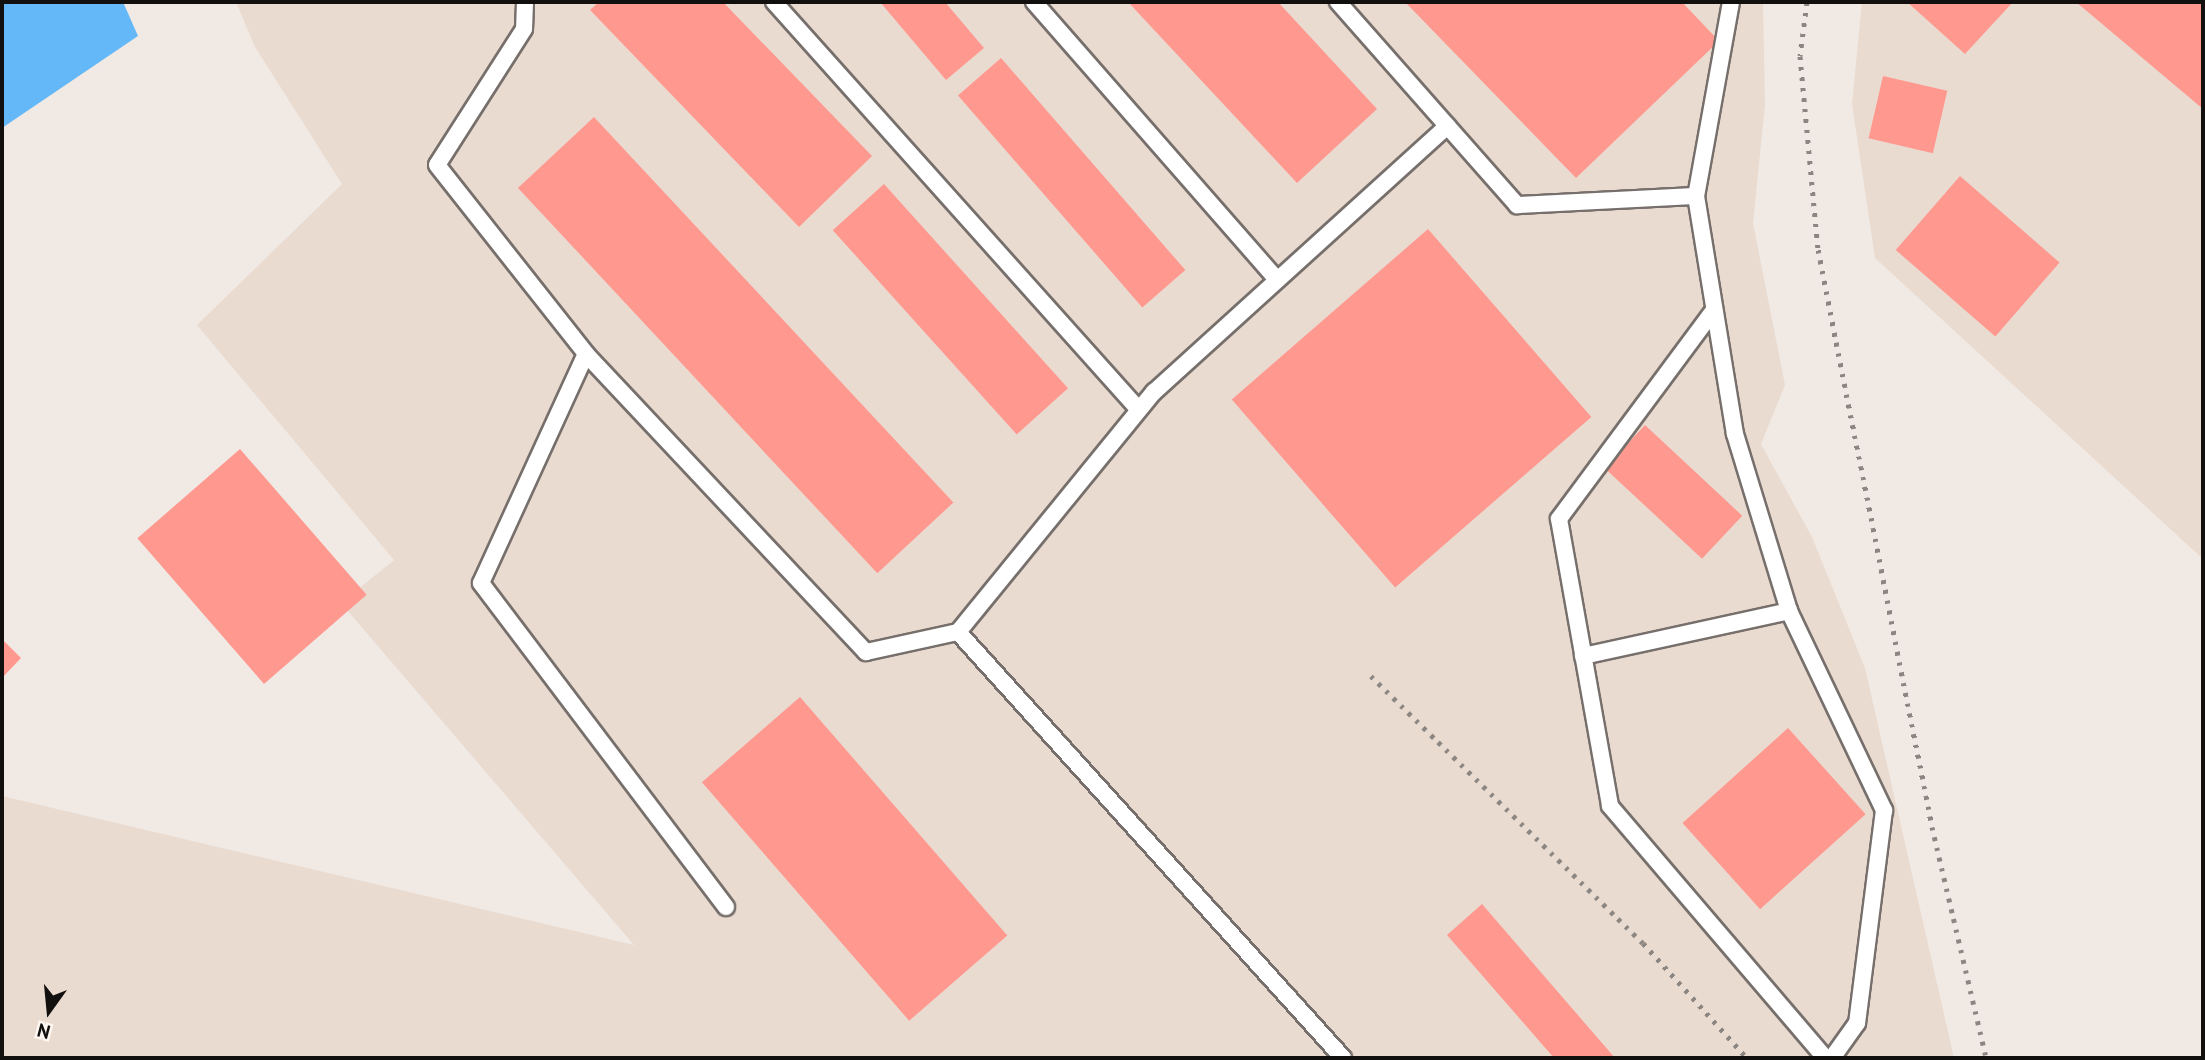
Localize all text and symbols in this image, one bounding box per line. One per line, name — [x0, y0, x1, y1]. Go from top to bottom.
north arrow — [14, 976, 84, 1046]
text: N — [34, 1018, 53, 1044]

